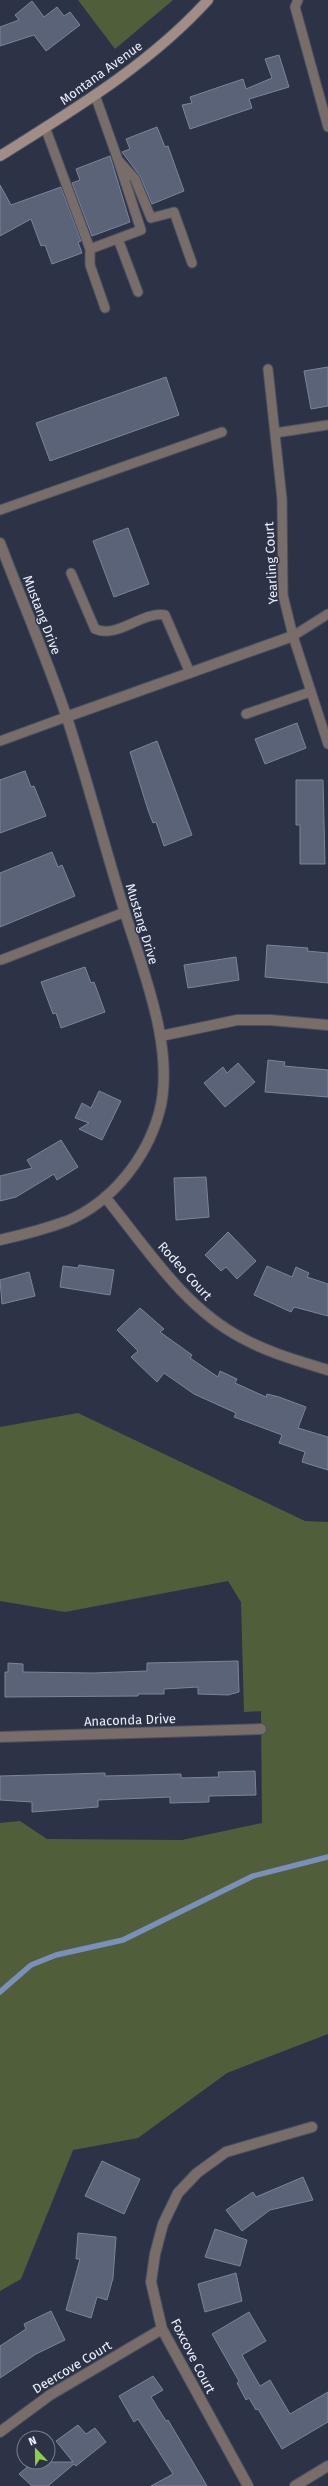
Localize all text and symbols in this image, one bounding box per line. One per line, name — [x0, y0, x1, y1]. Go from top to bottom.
street label: Montana Avenue — [57, 38, 145, 108]
street label: Yearling Court — [261, 521, 281, 605]
street label: Mustang Drive — [20, 573, 64, 657]
street label: Mustang Drive — [123, 882, 161, 966]
street label: Rodeo Court — [155, 1239, 215, 1303]
street label: Anaconda Drive — [84, 1711, 176, 1729]
street label: Foxcove Court — [168, 2316, 218, 2396]
street label: Deercove Court — [30, 2337, 114, 2396]
north arrow — [16, 2430, 56, 2470]
text: N — [27, 2434, 38, 2449]

